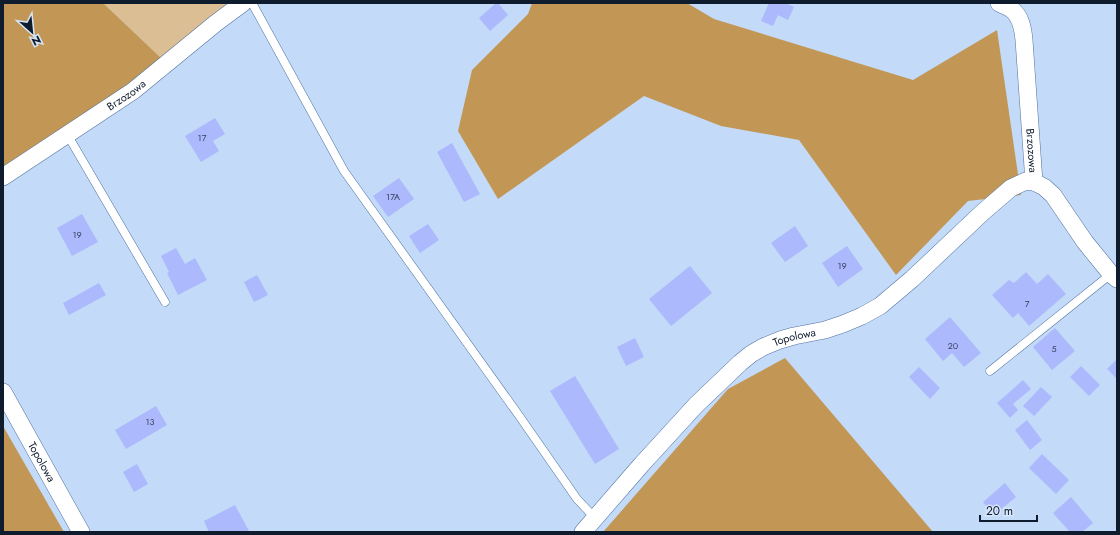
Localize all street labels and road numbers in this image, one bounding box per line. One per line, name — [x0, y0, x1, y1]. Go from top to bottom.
street label: Brzozowa — [103, 76, 149, 114]
street label: Brzozowa — [1022, 128, 1041, 173]
street label: Topolowa — [770, 324, 817, 350]
street label: Topolowa — [24, 439, 60, 485]

